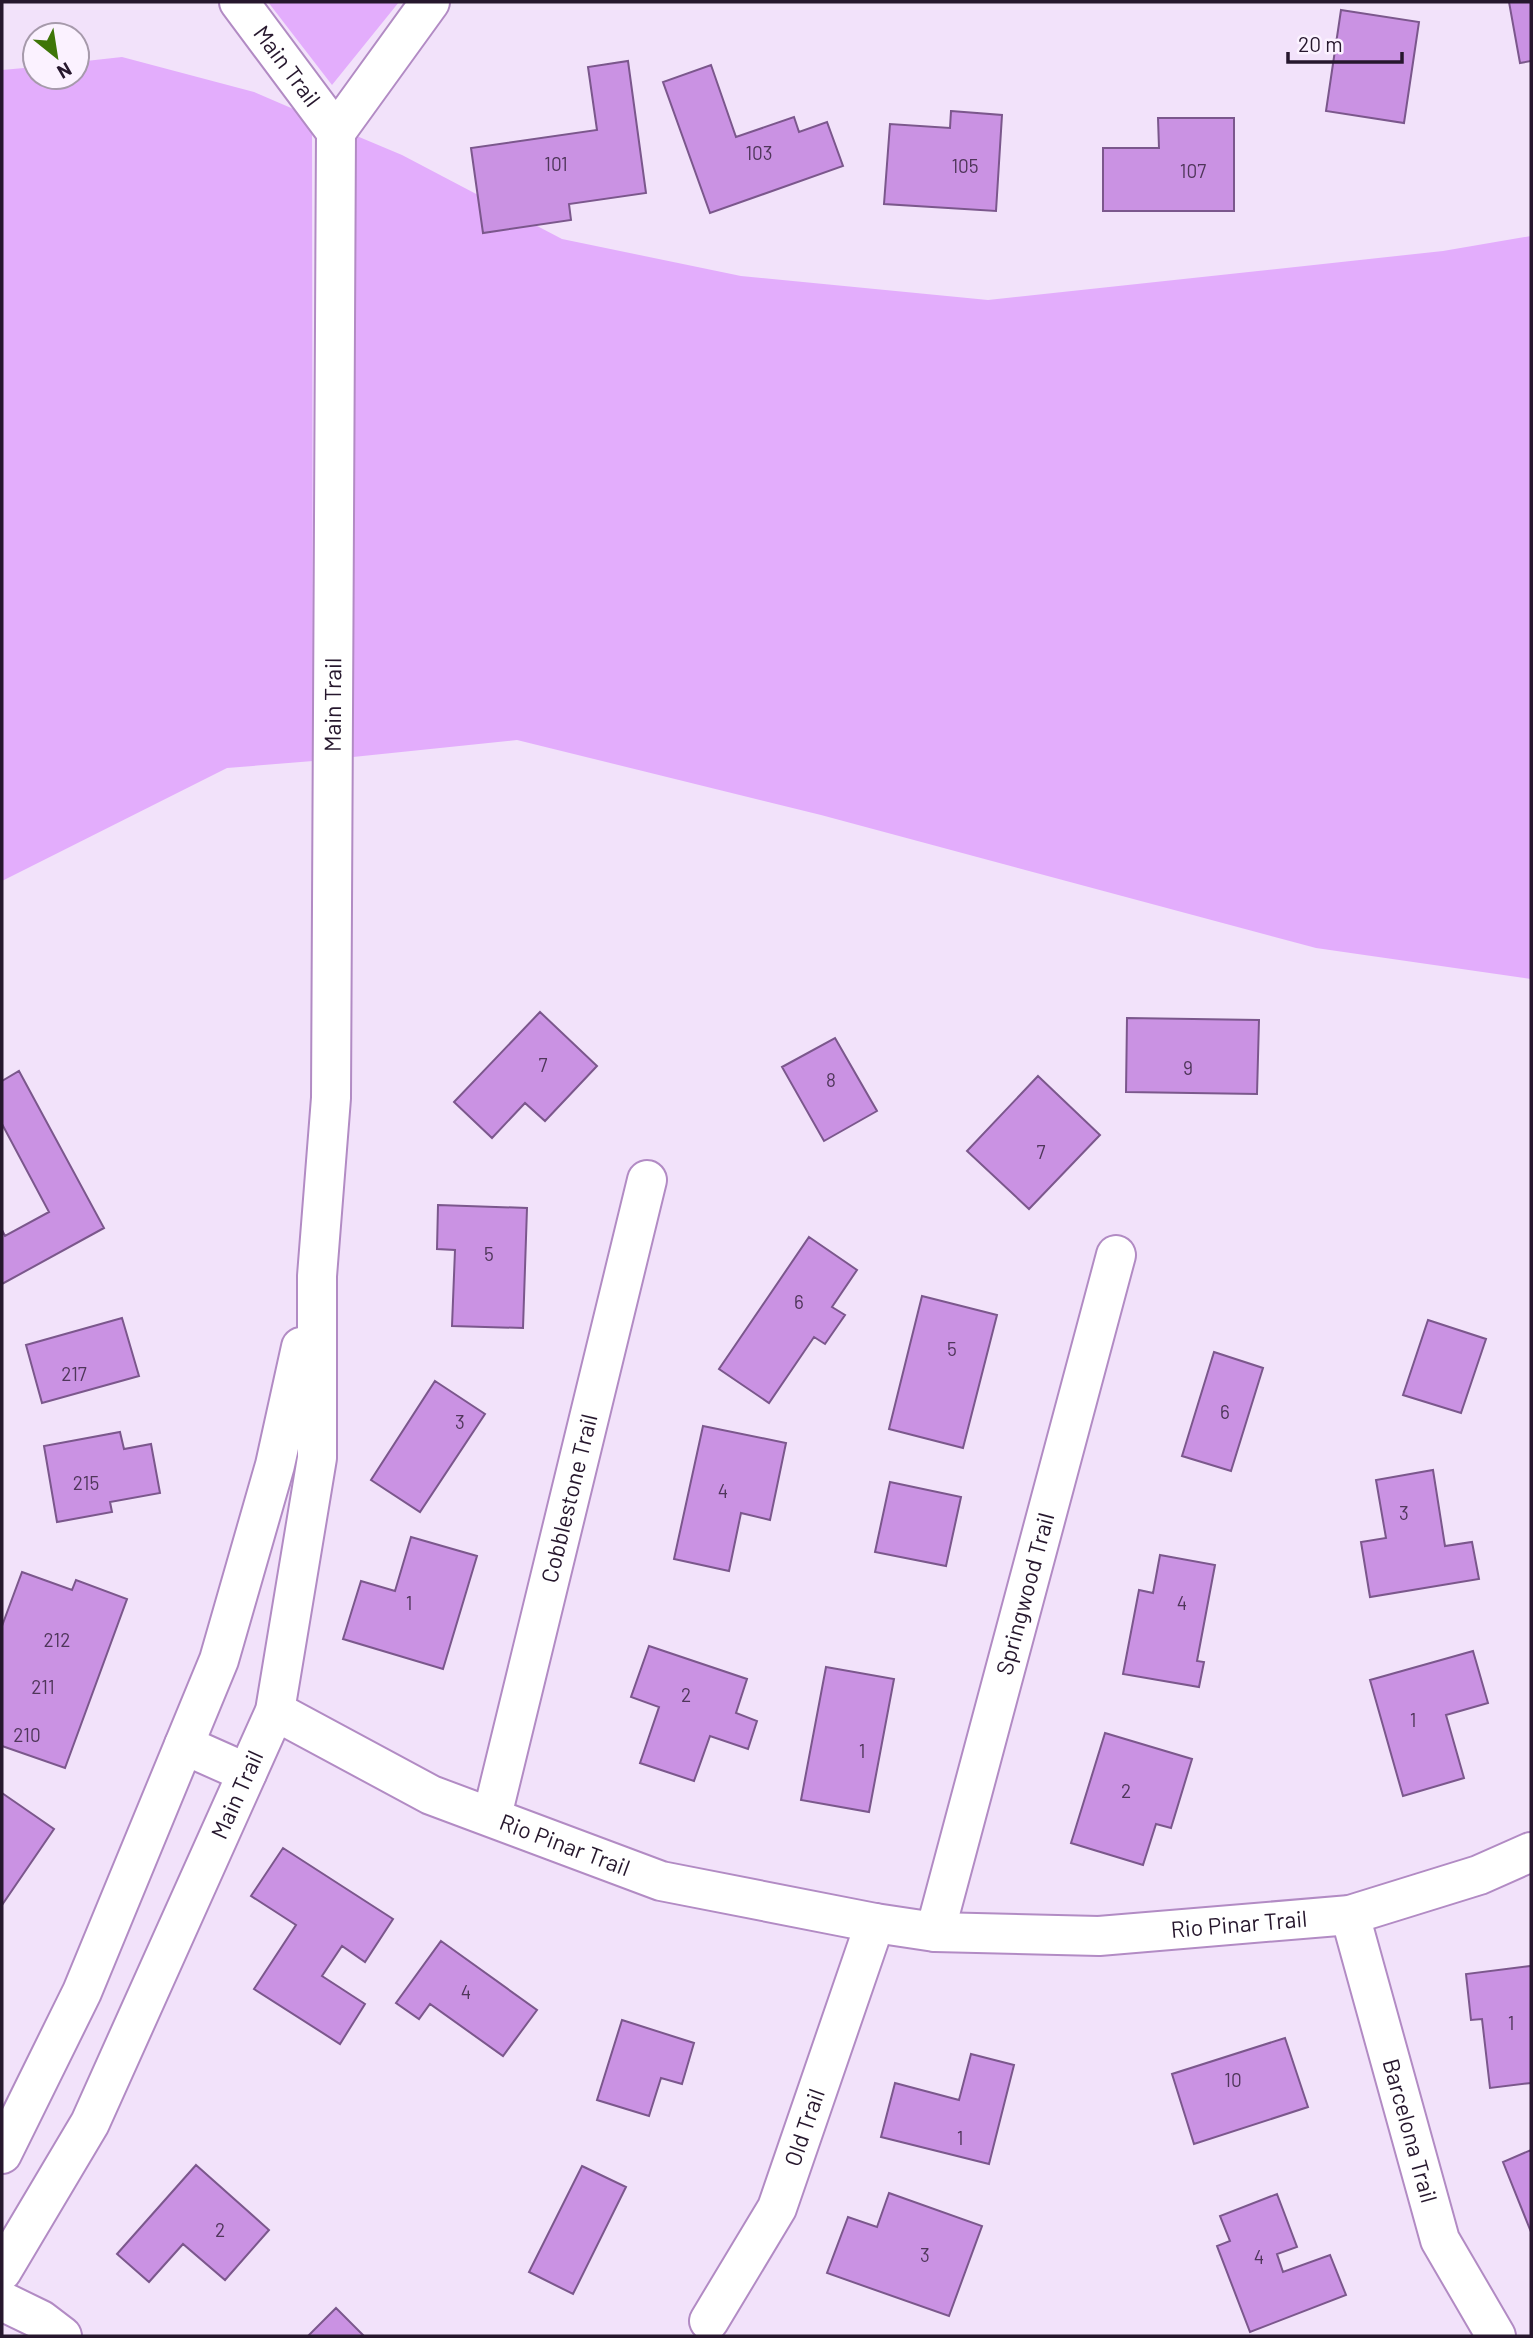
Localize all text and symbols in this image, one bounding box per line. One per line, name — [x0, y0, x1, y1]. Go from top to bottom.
street label: Main Trail — [248, 19, 327, 112]
north arrow — [21, 21, 91, 91]
scale bar — [1288, 21, 1402, 65]
text: 20 m — [1298, 31, 1343, 56]
text: N — [54, 58, 76, 84]
house number: 103 — [745, 141, 773, 164]
house number: 101 — [544, 152, 568, 175]
house number: 105 — [951, 154, 979, 177]
house number: 107 — [1180, 159, 1206, 182]
street label: Main Trail — [318, 658, 346, 752]
house number: 7 — [539, 1053, 548, 1076]
house number: 9 — [1183, 1056, 1193, 1079]
house number: 8 — [826, 1068, 836, 1091]
house number: 7 — [1037, 1140, 1046, 1163]
house number: 5 — [484, 1242, 494, 1265]
house number: 6 — [794, 1290, 804, 1313]
house number: 5 — [947, 1337, 957, 1360]
house number: 217 — [61, 1362, 87, 1385]
house number: 6 — [1220, 1400, 1230, 1423]
house number: 3 — [455, 1410, 465, 1433]
street label: Cobblestone Trail — [534, 1411, 603, 1585]
house number: 215 — [73, 1471, 99, 1494]
house number: 4 — [718, 1479, 728, 1502]
house number: 3 — [1399, 1501, 1409, 1524]
street label: Springwood Trail — [989, 1509, 1059, 1678]
house number: 1 — [406, 1591, 412, 1614]
house number: 4 — [1177, 1591, 1187, 1614]
house number: 212 — [44, 1628, 70, 1651]
house number: 211 — [31, 1675, 55, 1698]
house number: 2 — [681, 1683, 691, 1706]
house number: 1 — [1410, 1708, 1416, 1731]
house number: 210 — [13, 1723, 41, 1746]
house number: 1 — [859, 1739, 865, 1762]
street label: Main Trail — [204, 1746, 269, 1843]
house number: 2 — [1121, 1779, 1131, 1802]
street label: Rio Pinar Trail — [496, 1807, 634, 1881]
street label: Rio Pinar Trail — [1170, 1904, 1308, 1943]
house number: 4 — [461, 1980, 471, 2003]
house number: 1 — [1508, 2011, 1514, 2034]
street label: Barcelona Trail — [1377, 2055, 1444, 2206]
house number: 10 — [1224, 2068, 1242, 2091]
street label: Old Trail — [777, 2085, 830, 2170]
house number: 1 — [957, 2126, 963, 2149]
house number: 2 — [215, 2218, 225, 2241]
house number: 3 — [920, 2243, 930, 2266]
house number: 4 — [1254, 2245, 1264, 2268]

